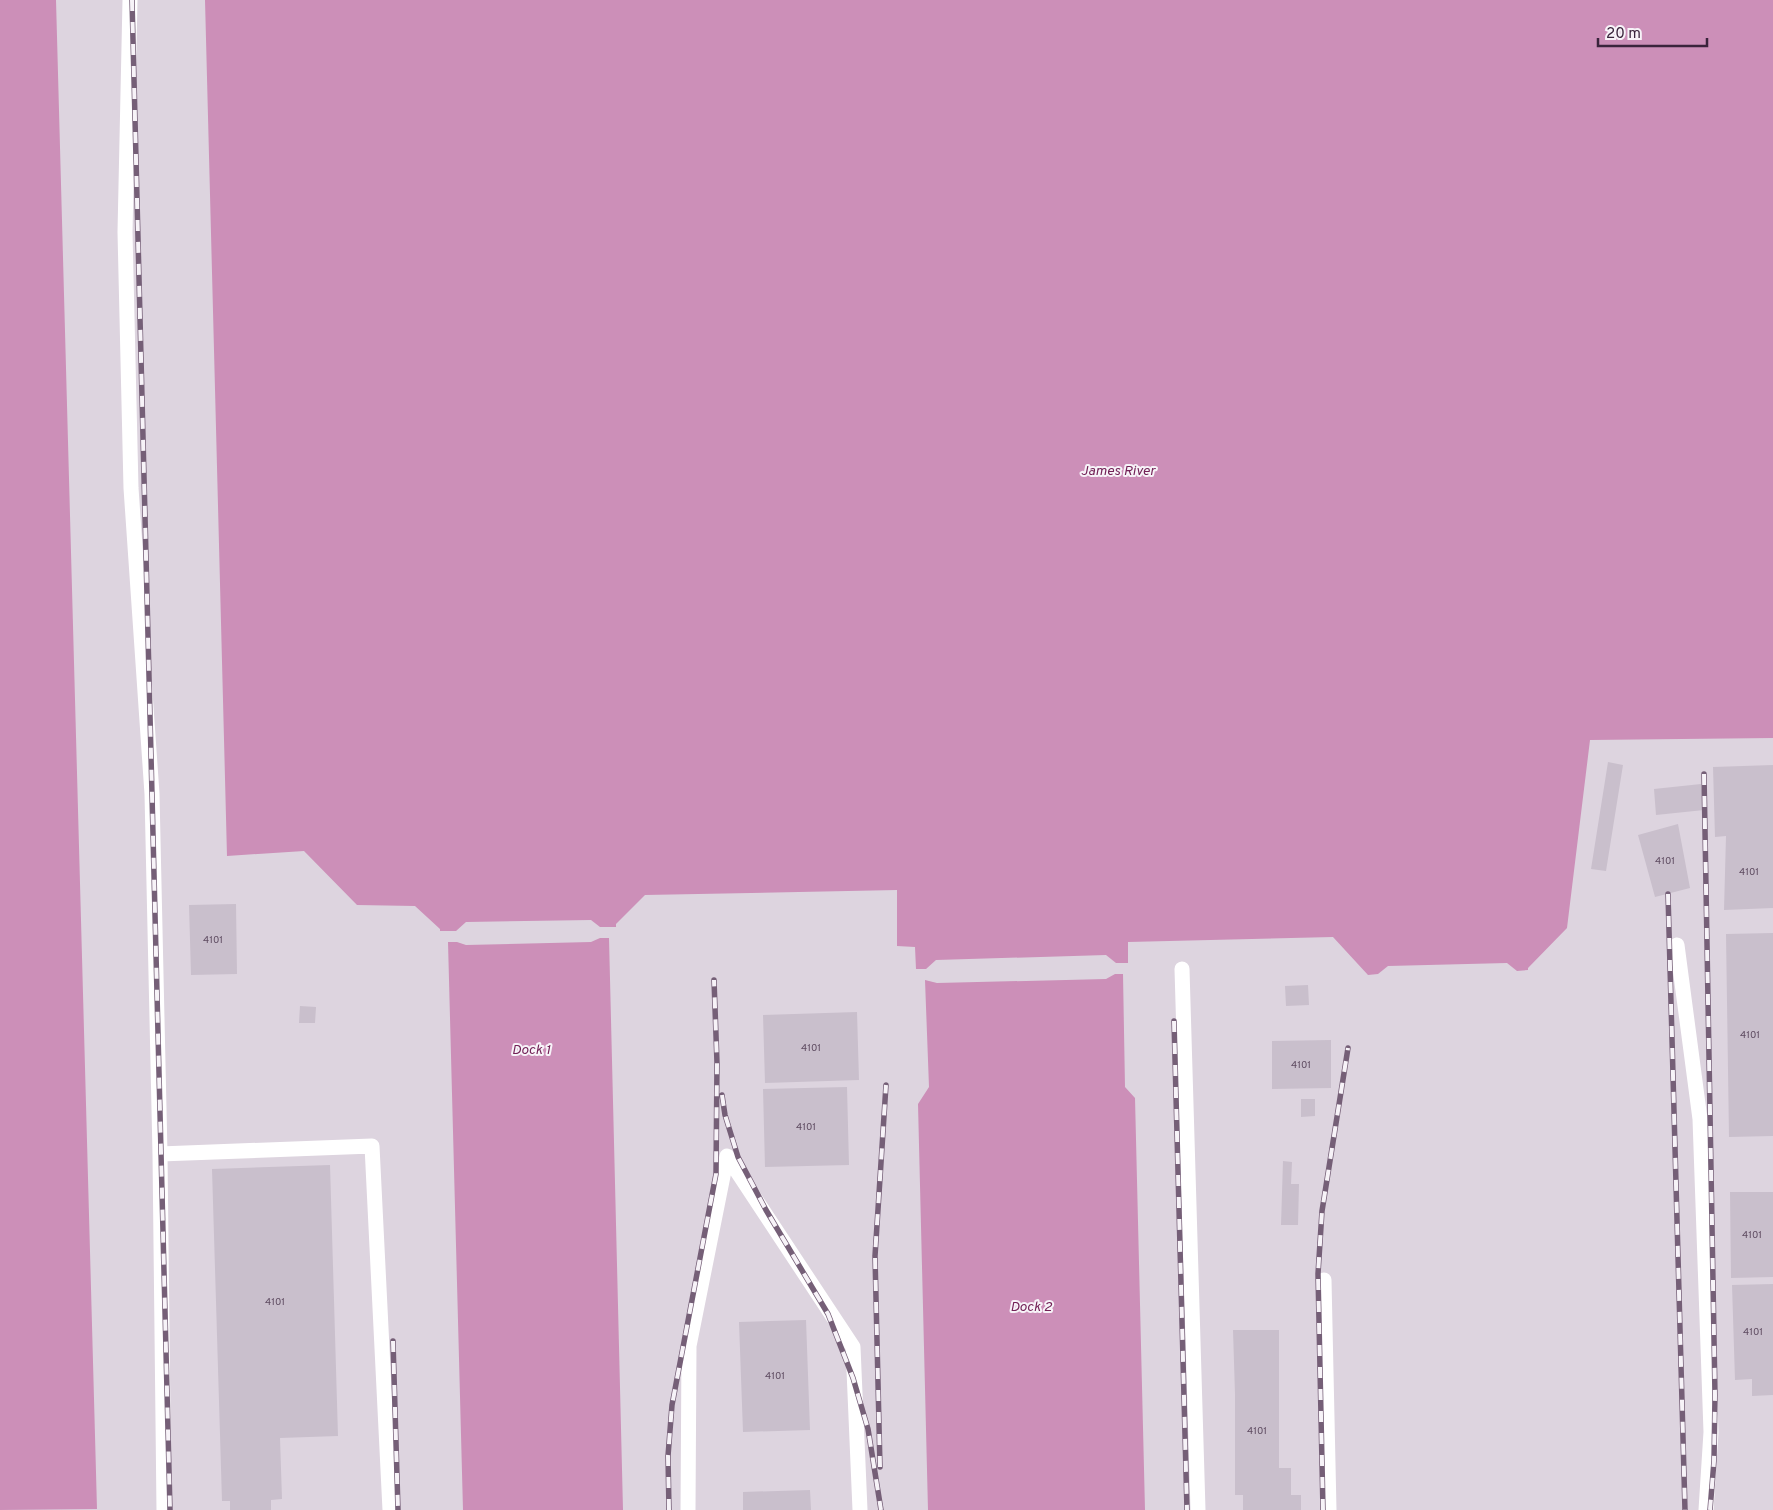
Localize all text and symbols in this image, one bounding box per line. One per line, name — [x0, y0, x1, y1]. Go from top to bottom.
scale bar — [1598, 15, 1707, 47]
text: 20 m — [1606, 25, 1641, 44]
water label: James River — [1081, 463, 1157, 480]
house number: 4101 — [1655, 855, 1675, 868]
house number: 4101 — [1739, 866, 1759, 879]
house number: 4101 — [203, 934, 223, 947]
house number: 4101 — [1740, 1029, 1760, 1042]
water label: Dock 1 — [512, 1042, 550, 1059]
house number: 4101 — [801, 1042, 821, 1055]
house number: 4101 — [1291, 1059, 1311, 1072]
house number: 4101 — [796, 1121, 816, 1134]
house number: 4101 — [1742, 1229, 1762, 1242]
house number: 4101 — [265, 1296, 285, 1309]
water label: Dock 2 — [1010, 1299, 1053, 1316]
house number: 4101 — [1743, 1326, 1763, 1339]
house number: 4101 — [765, 1370, 785, 1383]
house number: 4101 — [1247, 1425, 1267, 1438]

